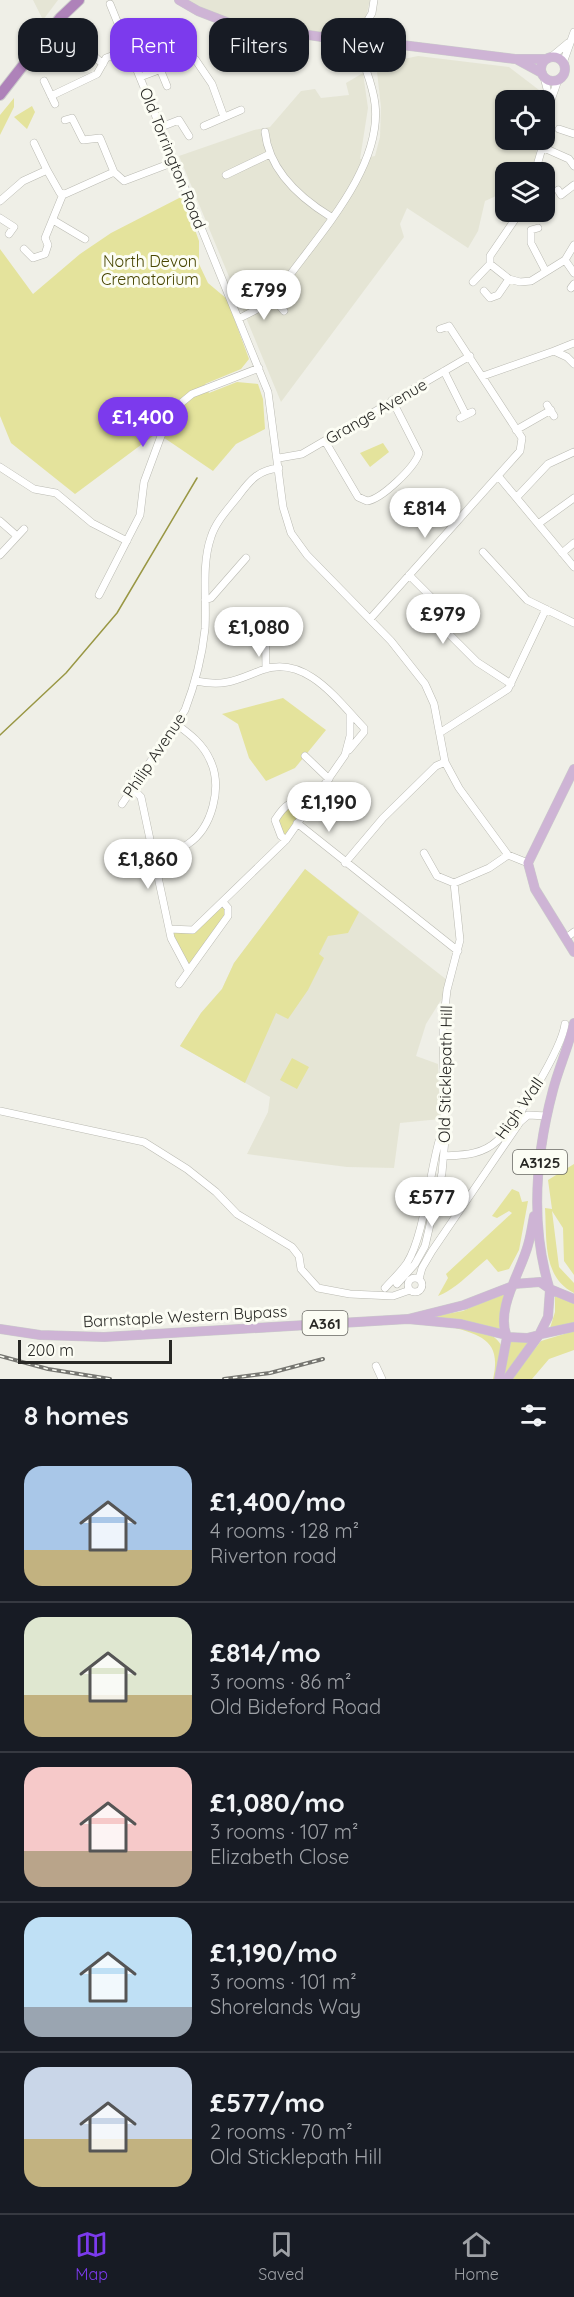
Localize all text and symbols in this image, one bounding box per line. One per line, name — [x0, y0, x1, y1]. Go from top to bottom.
chip: Buy — [18, 18, 98, 72]
chip: Rent — [110, 18, 197, 72]
chip: Filters — [209, 18, 309, 72]
chip: New — [321, 18, 406, 72]
street label: Old Torrington Road — [136, 84, 210, 232]
map controls — [495, 90, 555, 222]
button: locate — [495, 90, 555, 150]
button: layers — [495, 162, 555, 222]
park label: North Devon Crematorium — [101, 251, 199, 289]
pin: £799 — [228, 270, 300, 321]
text: £799 — [241, 277, 287, 302]
street label: Grange Avenue — [322, 374, 430, 448]
pin: £1,400 — [94, 397, 192, 448]
text: £1,400 — [112, 404, 174, 429]
pin: £814 — [389, 488, 461, 539]
text: £814 — [404, 495, 446, 520]
pin: £979 — [407, 594, 479, 645]
text: £979 — [420, 601, 466, 626]
pin: £1,080 — [210, 607, 308, 658]
text: £1,080 — [228, 614, 290, 639]
street label: Philip Avenue — [118, 709, 190, 801]
pin: £1,190 — [280, 782, 378, 833]
text: £1,190 — [301, 789, 357, 814]
pin: £1,860 — [99, 839, 197, 890]
text: £1,860 — [118, 846, 178, 871]
street label: Old Sticklepath Hill — [434, 1005, 456, 1143]
street label: High Wall — [491, 1073, 547, 1143]
road number: A3125 — [513, 1150, 567, 1174]
pin: £577 — [396, 1177, 468, 1228]
text: £577 — [409, 1184, 455, 1209]
street label: Barnstaple Western Bypass — [82, 1301, 288, 1331]
road number: A361 — [302, 1311, 348, 1335]
scale bar — [18, 1337, 172, 1364]
text: 200 m — [27, 1340, 74, 1360]
text: 8 homes — [24, 1399, 129, 1432]
icon: filters — [517, 1399, 550, 1432]
text: £1,400/mo — [210, 1485, 346, 1518]
icon: home — [72, 1490, 144, 1562]
text: 4 rooms · 128 m² — [210, 1518, 359, 1543]
text: Riverton road — [210, 1543, 337, 1568]
text: £814/mo — [210, 1636, 321, 1669]
icon: home — [72, 1641, 144, 1713]
text: 3 rooms · 86 m² — [210, 1669, 351, 1694]
text: Old Bideford Road — [210, 1694, 381, 1719]
text: £1,080/mo — [210, 1786, 345, 1819]
icon: home — [72, 1791, 144, 1863]
text: 3 rooms · 107 m² — [210, 1819, 358, 1844]
text: Elizabeth Close — [210, 1844, 349, 1869]
text: £1,190/mo — [210, 1936, 337, 1969]
icon: home — [72, 1941, 144, 2013]
text: 3 rooms · 101 m² — [210, 1969, 357, 1994]
text: Shorelands Way — [210, 1994, 361, 2019]
text: £577/mo — [210, 2086, 325, 2119]
icon: home — [72, 2091, 144, 2163]
text: 2 rooms · 70 m² — [210, 2119, 353, 2144]
text: Old Sticklepath Hill — [210, 2144, 382, 2169]
tab: Map — [75, 2228, 108, 2284]
tab: Saved — [258, 2228, 304, 2284]
tab: Home — [454, 2228, 499, 2284]

